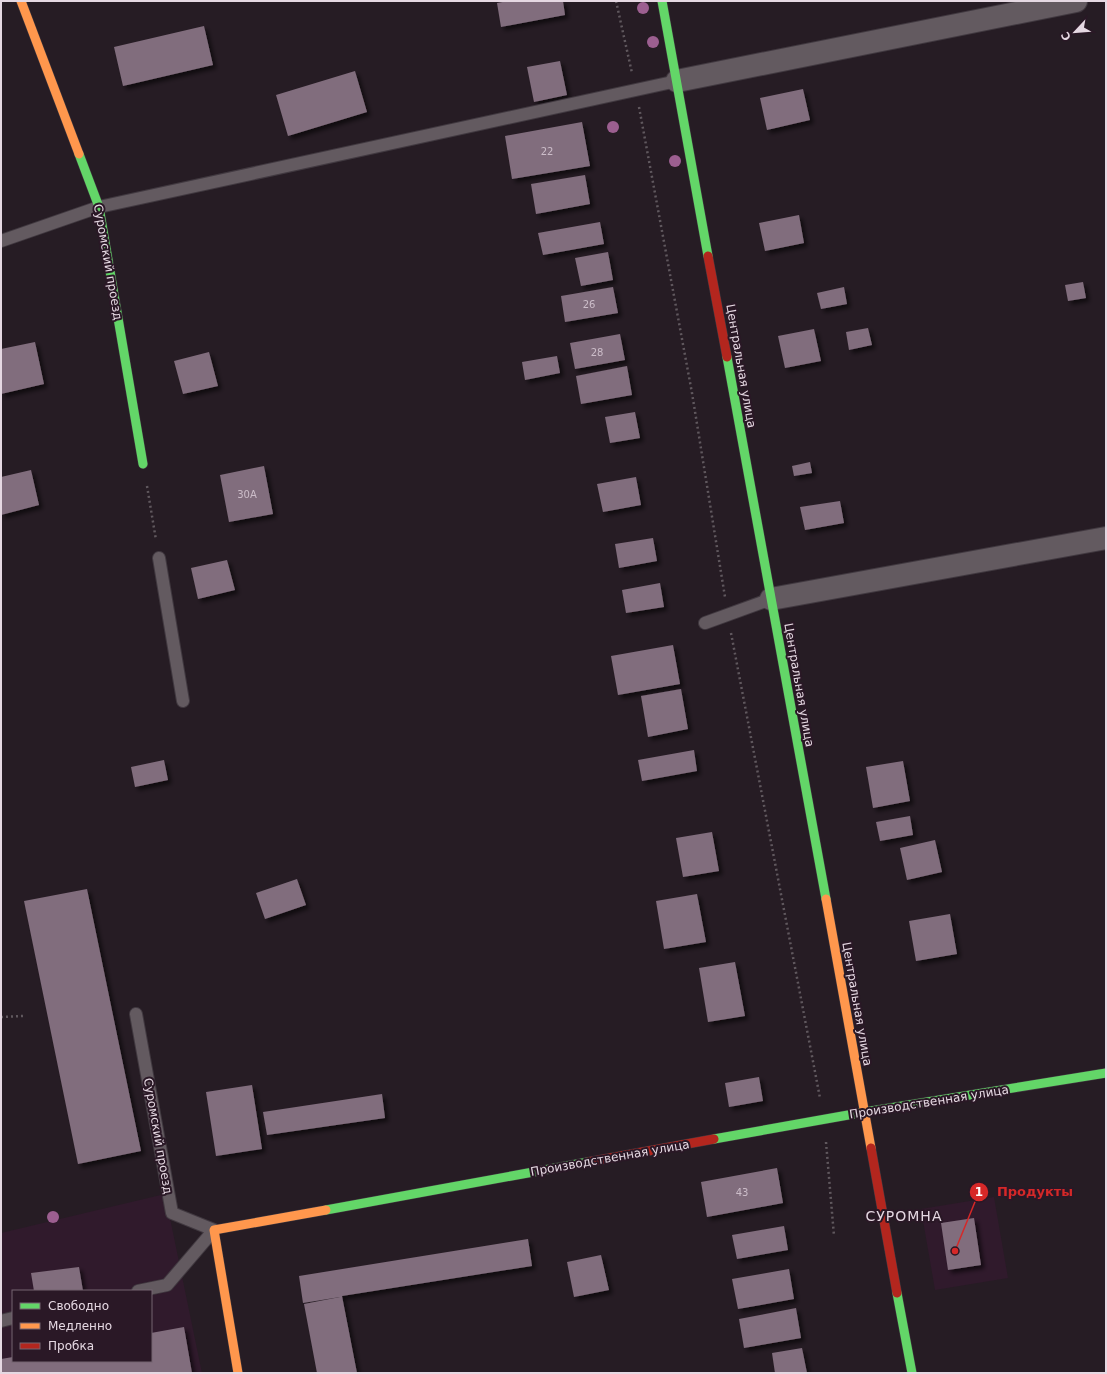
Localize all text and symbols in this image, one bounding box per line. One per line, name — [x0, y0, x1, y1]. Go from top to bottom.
north arrow — [1055, 12, 1095, 52]
text: С — [1059, 30, 1074, 43]
house number: 22 — [541, 146, 553, 157]
street label: Суромский проезд — [91, 203, 125, 321]
house number: 26 — [583, 299, 595, 310]
street label: Центральная улица — [723, 303, 759, 429]
house number: 28 — [591, 347, 603, 358]
house number: 30А — [237, 489, 257, 500]
street label: Центральная улица — [781, 622, 817, 748]
street label: Центральная улица — [839, 941, 875, 1067]
street label: Суромский проезд — [141, 1077, 175, 1195]
street label: Производственная улица — [848, 1082, 1010, 1122]
street label: Производственная улица — [529, 1137, 691, 1179]
callout: Продукты — [969, 1179, 1081, 1204]
text: Продукты — [997, 1184, 1073, 1199]
text: 1 — [975, 1185, 983, 1199]
house number: 43 — [736, 1187, 748, 1198]
district label: СУРОМНА — [866, 1208, 942, 1224]
legend — [12, 1290, 152, 1362]
text: Свободно — [48, 1299, 109, 1313]
text: Медленно — [48, 1319, 112, 1333]
text: Пробка — [48, 1339, 94, 1353]

